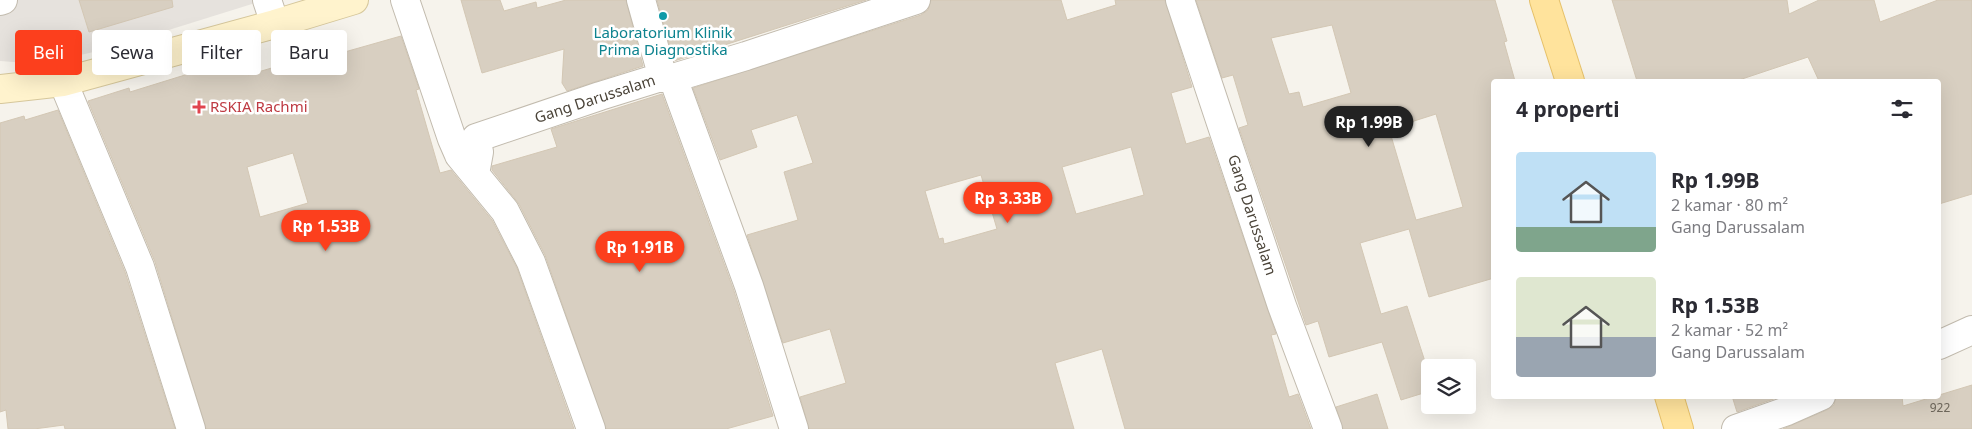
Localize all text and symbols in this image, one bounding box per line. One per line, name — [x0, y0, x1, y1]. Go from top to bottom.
marker: Laboratorium Klinik Prima Diagnostika — [657, 10, 669, 22]
place label: Laboratorium Klinik Prima Diagnostika — [594, 22, 732, 59]
chip: Beli — [15, 30, 82, 75]
chip: Sewa — [92, 30, 172, 75]
chip: Filter — [182, 30, 261, 75]
chip: Baru — [271, 30, 347, 75]
street label: Gang Darussalam — [532, 69, 658, 127]
text: 4 properti — [1516, 95, 1619, 123]
icon: filters — [1888, 95, 1916, 123]
place label: RSKIA Rachmi — [210, 96, 308, 116]
marker: RSKIA Rachmi — [192, 100, 206, 114]
pin: Rp 1.99B — [1317, 106, 1421, 148]
text: Rp 1.99B — [1335, 111, 1403, 133]
street label: Gang Darussalam — [1224, 152, 1282, 278]
text: Rp 1.99B — [1671, 166, 1759, 194]
icon: home — [1556, 172, 1616, 232]
pin: Rp 3.33B — [956, 182, 1060, 224]
text: Rp 3.33B — [974, 187, 1042, 209]
text: 2 kamar · 80 m² — [1671, 194, 1788, 216]
pin: Rp 1.53B — [274, 210, 378, 252]
text: Rp 1.53B — [292, 215, 360, 237]
text: Gang Darussalam — [1671, 216, 1805, 238]
pin: Rp 1.91B — [588, 230, 692, 273]
text: Rp 1.91B — [606, 236, 674, 258]
text: Rp 1.53B — [1671, 291, 1759, 319]
icon: home — [1556, 297, 1616, 357]
text: 2 kamar · 52 m² — [1671, 319, 1788, 341]
text: Gang Darussalam — [1671, 341, 1805, 363]
map controls — [1421, 359, 1476, 414]
button: layers — [1421, 359, 1476, 414]
house number: 922 — [1930, 399, 1950, 416]

